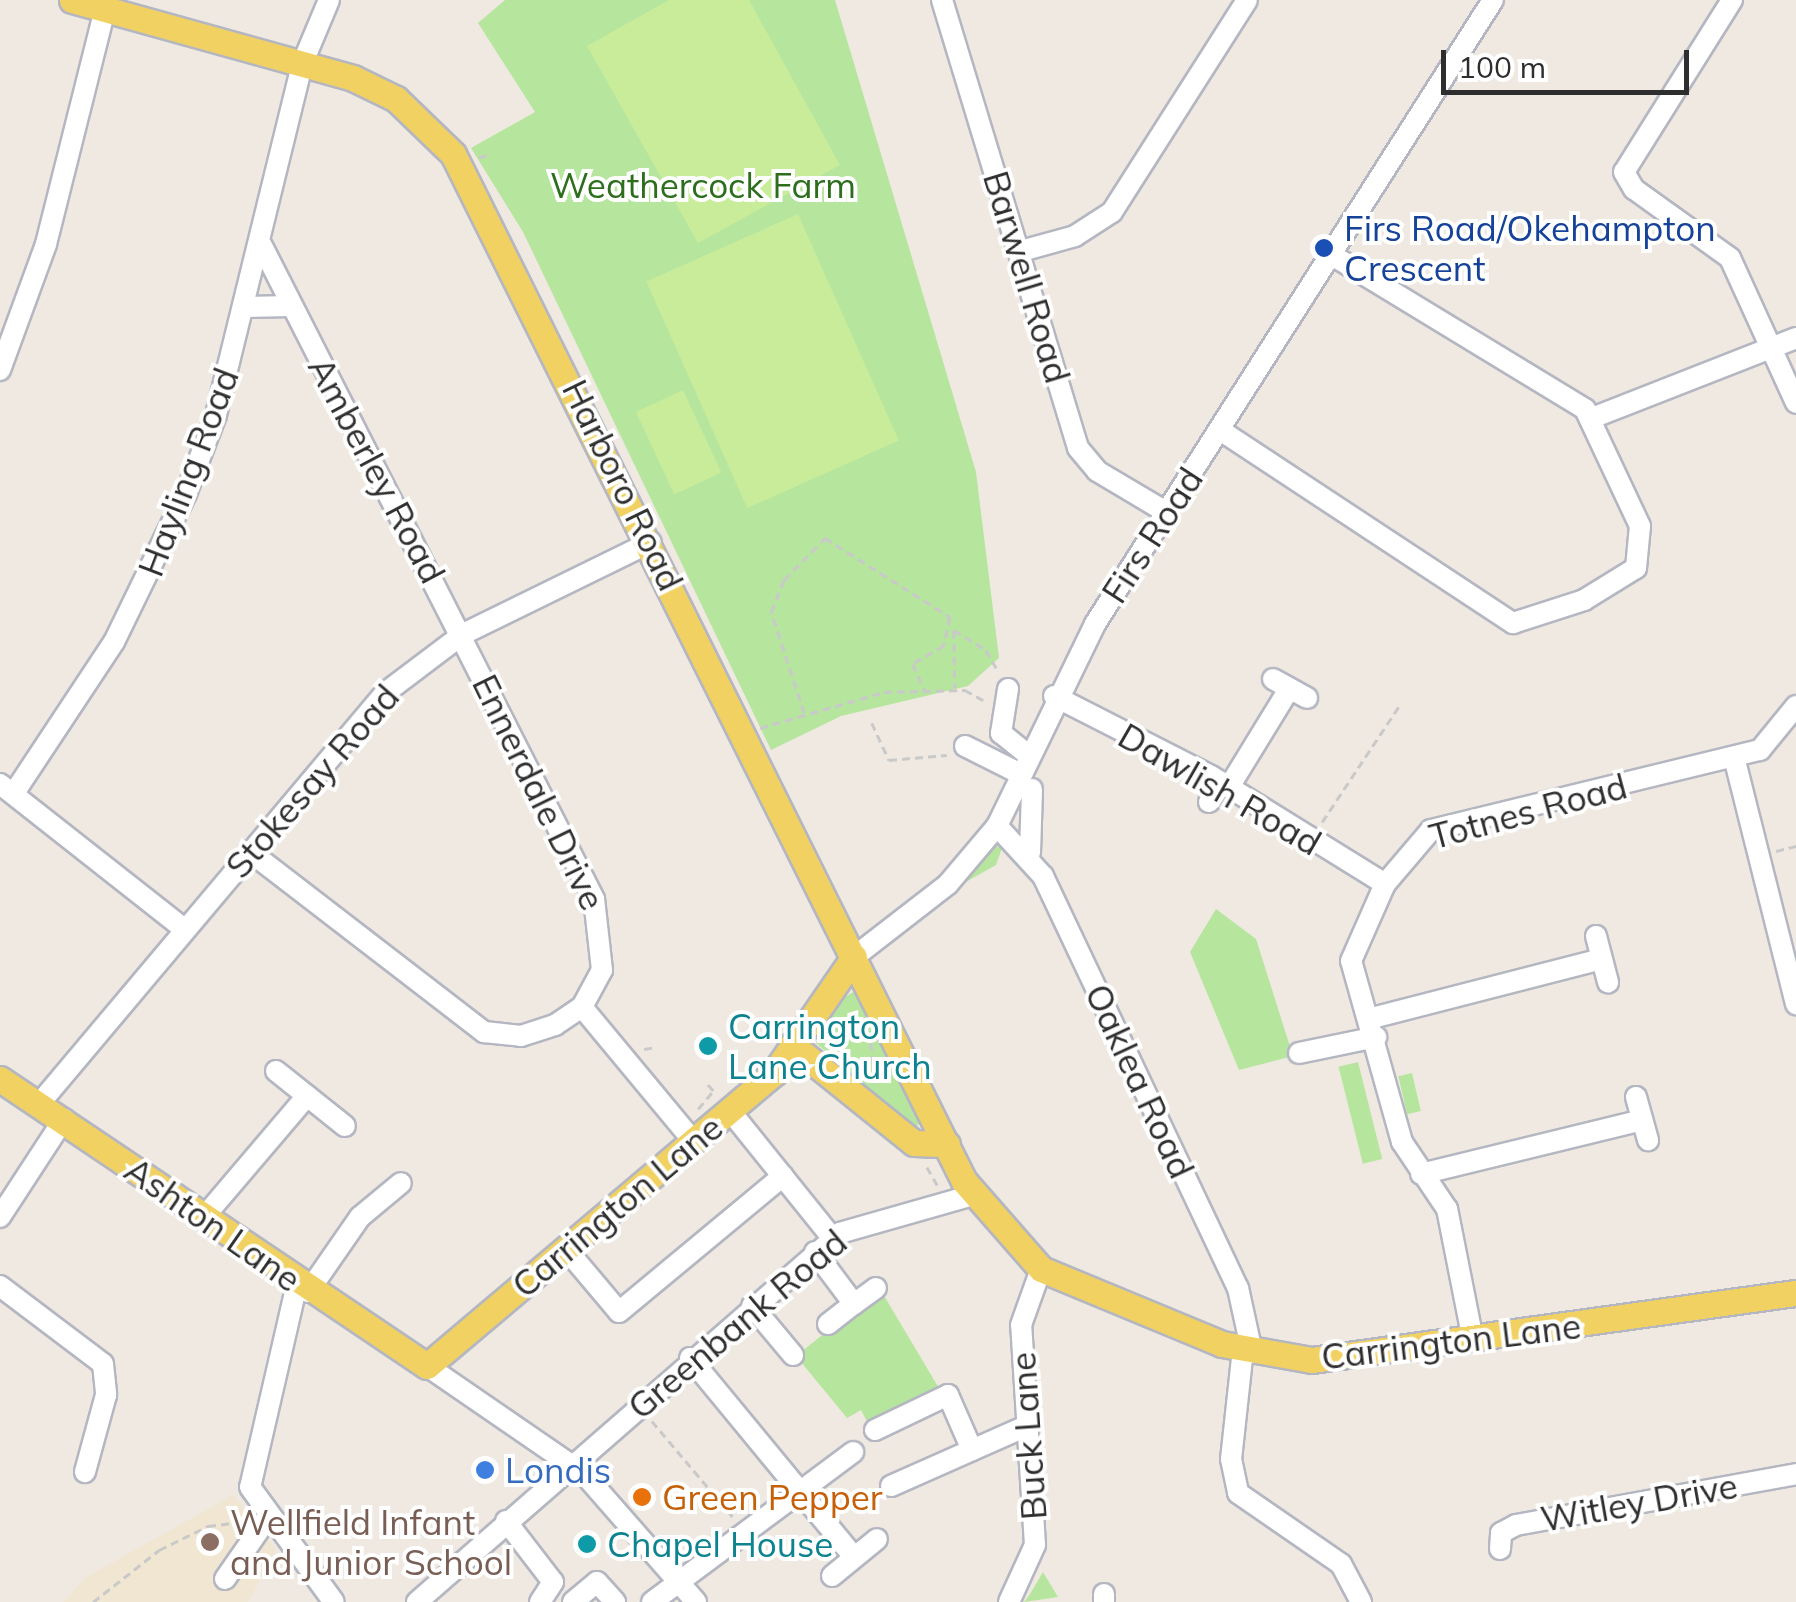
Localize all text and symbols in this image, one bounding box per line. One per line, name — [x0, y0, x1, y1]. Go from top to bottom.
scale bar — [1446, 30, 1694, 92]
text: 100 m — [1458, 48, 1546, 86]
park label: Weathercock Farm — [550, 164, 856, 206]
street label: Barwell Road — [975, 166, 1079, 388]
place label: Firs Road/Okehampton Crescent — [1344, 207, 1716, 289]
marker: Firs Road/Okehampton Crescent — [1313, 237, 1335, 259]
street label: Amberley Road — [300, 350, 454, 590]
street label: Hayling Road — [129, 362, 247, 582]
street label: Harboro Road — [554, 373, 692, 597]
street label: Firs Road — [1093, 459, 1211, 611]
street label: Ennerdale Drive — [464, 668, 614, 916]
street label: Stokesay Road — [217, 676, 407, 886]
street label: Dawlish Road — [1111, 714, 1329, 864]
street label: Totnes Road — [1425, 765, 1631, 857]
street label: Oaklea Road — [1077, 977, 1203, 1185]
place label: Carrington Lane Church — [728, 1005, 932, 1087]
marker: Carrington Lane Church — [697, 1035, 719, 1057]
street label: Carrington Lane — [504, 1106, 730, 1306]
street label: Ashton Lane — [117, 1148, 309, 1300]
street label: Greenbank Road — [619, 1220, 855, 1428]
street label: Carrington Lane — [1319, 1304, 1583, 1378]
street label: Buck Lane — [1001, 1351, 1055, 1521]
place label: Londis — [505, 1449, 611, 1491]
marker: Londis — [474, 1459, 496, 1481]
street label: Witley Drive — [1537, 1464, 1741, 1540]
place label: Green Pepper — [662, 1476, 883, 1518]
marker: Green Pepper — [631, 1486, 653, 1508]
place label: Wellfield Infant and Junior School — [230, 1501, 512, 1583]
place label: Chapel House — [607, 1523, 833, 1565]
marker: Wellfield Infant and Junior School — [199, 1531, 221, 1553]
marker: Chapel House — [576, 1533, 598, 1555]

